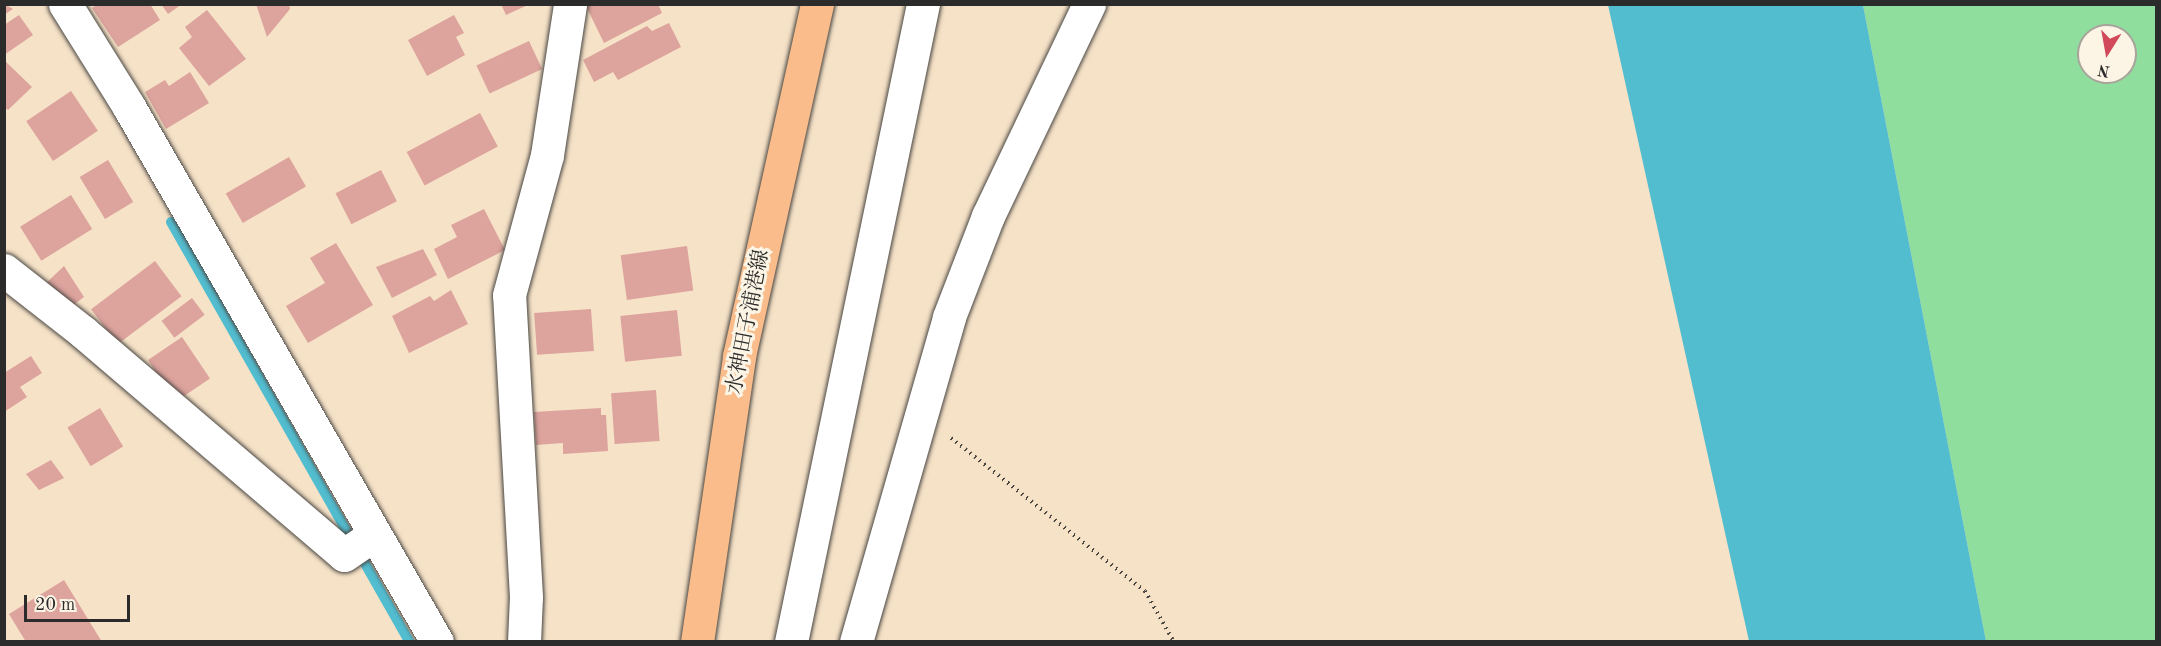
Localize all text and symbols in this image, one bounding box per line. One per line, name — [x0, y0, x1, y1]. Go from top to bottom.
north arrow — [2077, 24, 2137, 84]
text: N — [2096, 61, 2111, 79]
street label: 水神田子浦港線 — [723, 247, 775, 397]
scale bar — [27, 583, 134, 621]
text: 20 m — [35, 596, 75, 614]

